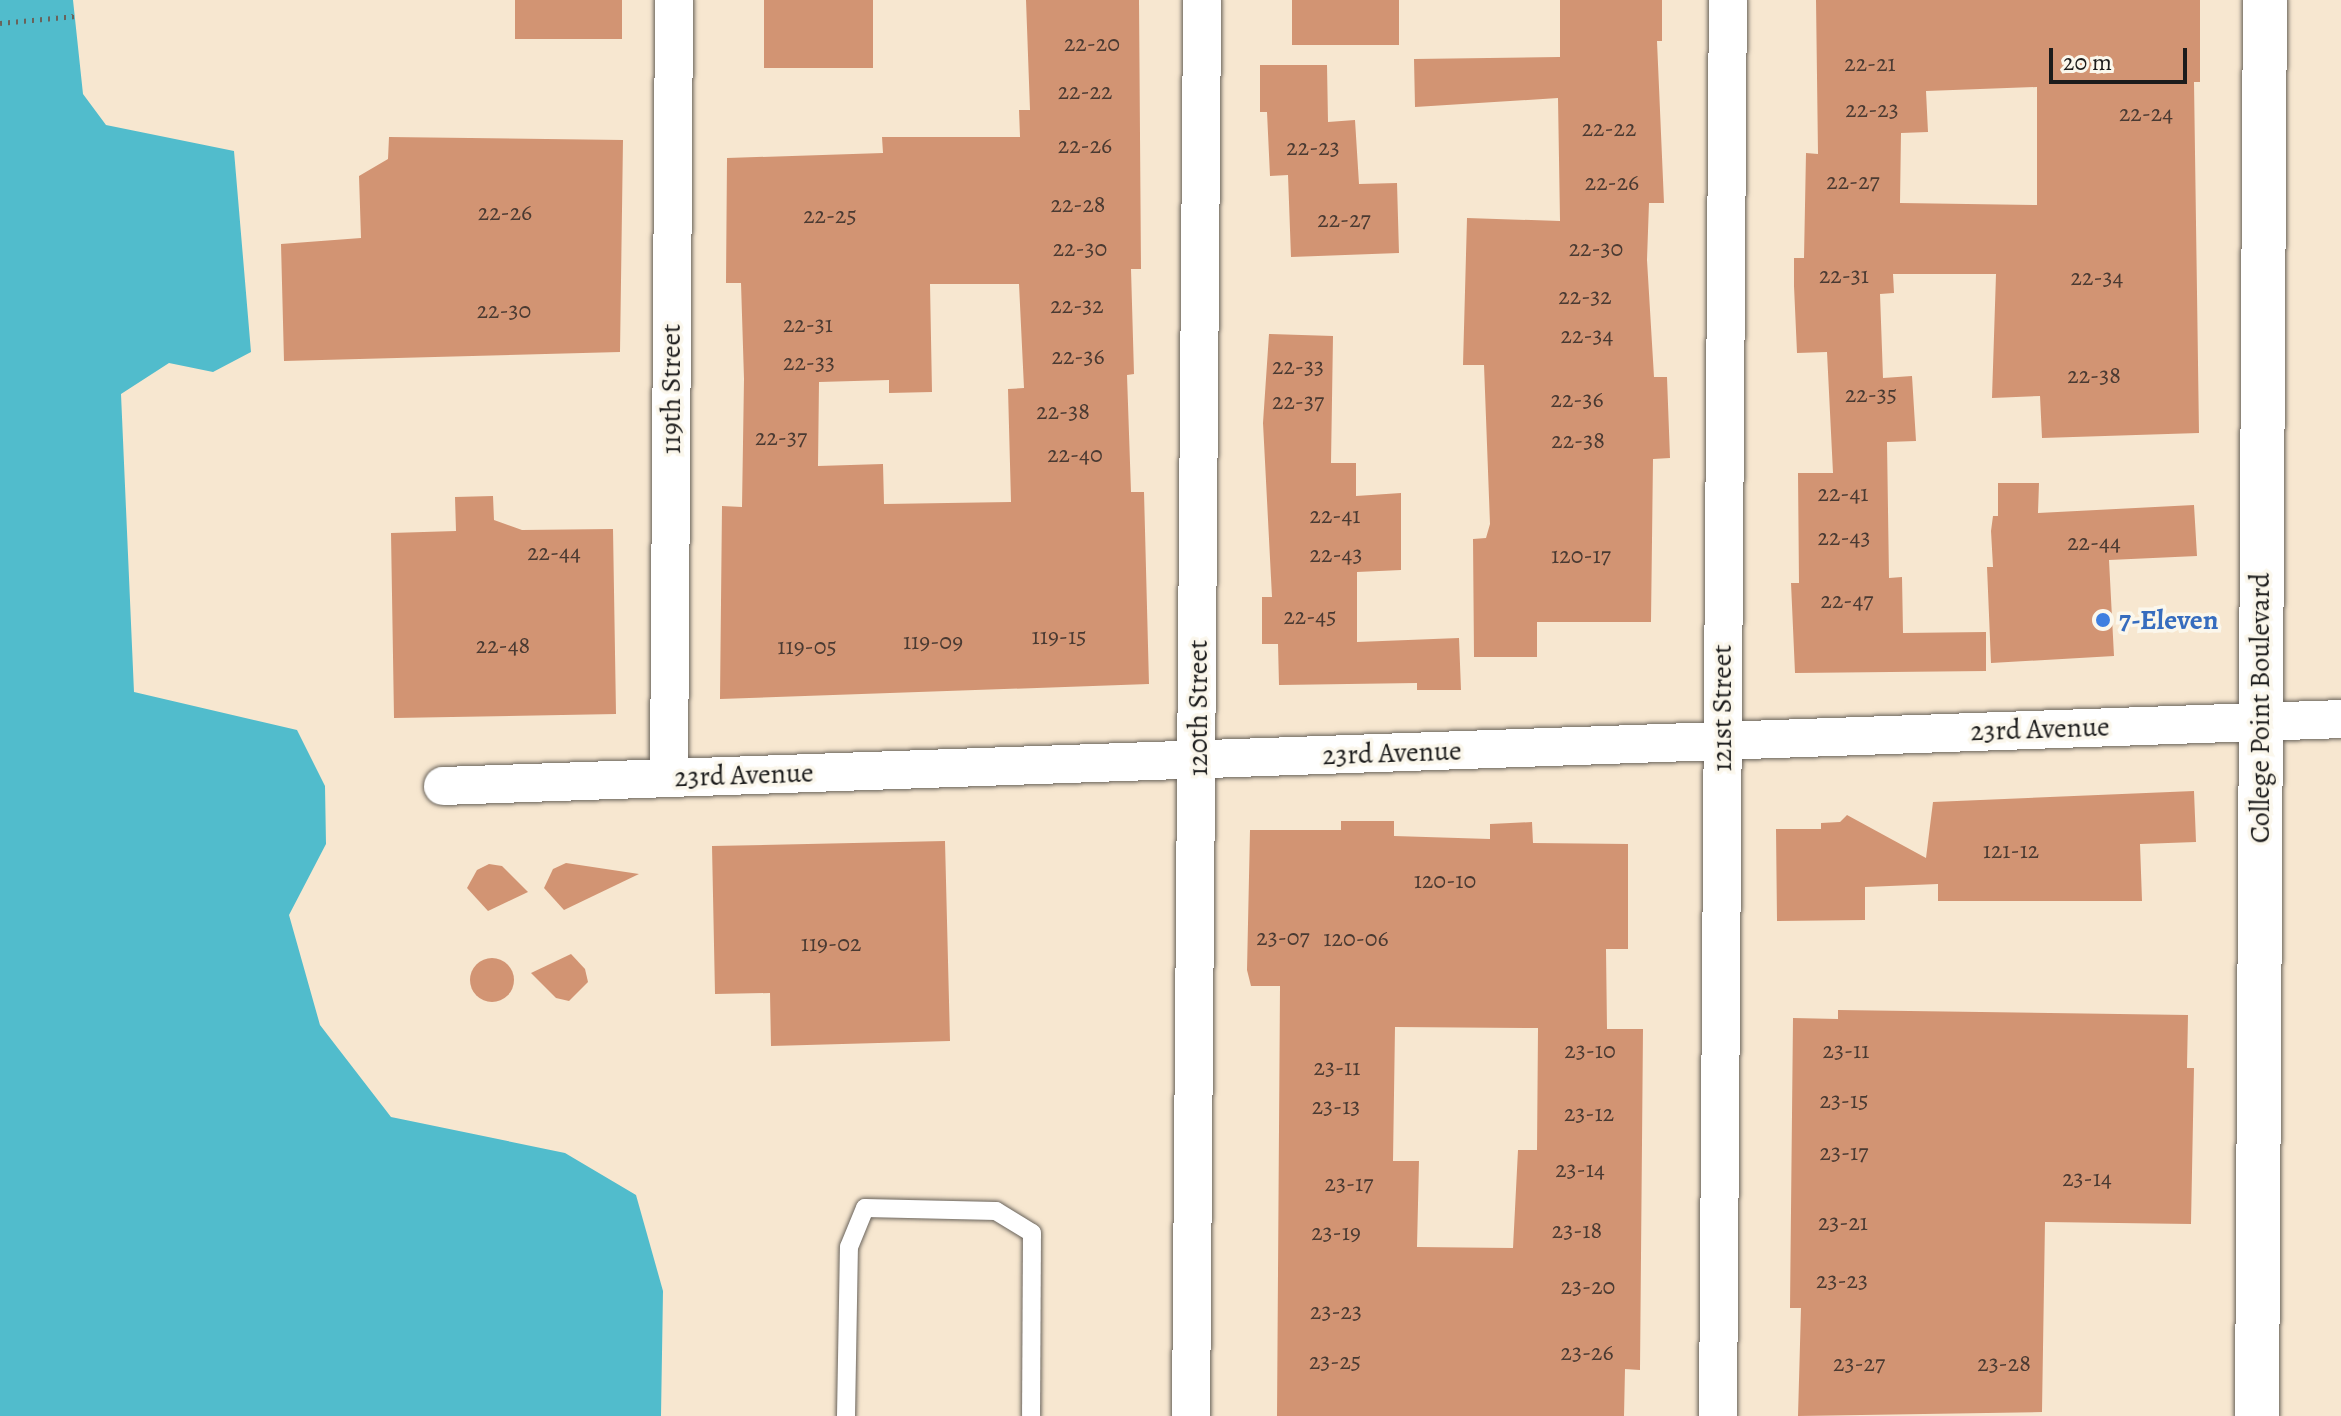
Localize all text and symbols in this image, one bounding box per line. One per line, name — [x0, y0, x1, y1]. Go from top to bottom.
house number: 22-20 — [1064, 30, 1120, 58]
scale bar — [2053, 32, 2191, 82]
text: 20 m — [2063, 46, 2112, 78]
house number: 22-21 — [1844, 50, 1896, 78]
house number: 22-22 — [1058, 78, 1112, 106]
house number: 22-23 — [1845, 96, 1899, 124]
house number: 22-24 — [2119, 100, 2173, 128]
house number: 22-22 — [1582, 115, 1636, 143]
house number: 22-26 — [1058, 132, 1112, 160]
house number: 22-23 — [1286, 134, 1340, 162]
house number: 22-27 — [1826, 168, 1880, 196]
house number: 22-26 — [1585, 169, 1639, 197]
house number: 22-28 — [1051, 191, 1105, 219]
house number: 22-26 — [478, 199, 532, 227]
house number: 22-25 — [803, 202, 857, 230]
house number: 22-27 — [1317, 206, 1371, 234]
house number: 22-30 — [1053, 235, 1107, 263]
house number: 22-30 — [1569, 235, 1623, 263]
house number: 22-31 — [1819, 262, 1869, 290]
house number: 22-34 — [2071, 264, 2123, 292]
house number: 22-32 — [1558, 283, 1612, 311]
house number: 22-32 — [1050, 292, 1104, 320]
house number: 22-30 — [477, 297, 531, 325]
house number: 22-31 — [783, 311, 833, 339]
house number: 22-34 — [1561, 322, 1613, 350]
street label: 119th Street — [654, 324, 688, 454]
house number: 22-36 — [1052, 343, 1104, 371]
house number: 22-33 — [783, 349, 835, 377]
house number: 22-33 — [1272, 353, 1324, 381]
house number: 22-38 — [2067, 362, 2121, 390]
house number: 22-35 — [1845, 381, 1897, 409]
house number: 22-36 — [1551, 386, 1603, 414]
house number: 22-37 — [1272, 388, 1324, 416]
house number: 22-38 — [1036, 398, 1090, 426]
house number: 22-37 — [755, 424, 807, 452]
house number: 22-38 — [1551, 427, 1605, 455]
house number: 22-40 — [1047, 441, 1103, 469]
house number: 22-41 — [1818, 480, 1868, 508]
house number: 22-41 — [1310, 502, 1360, 530]
house number: 22-43 — [1818, 524, 1870, 552]
house number: 22-44 — [2067, 529, 2121, 557]
house number: 22-44 — [527, 539, 581, 567]
house number: 22-43 — [1310, 541, 1362, 569]
house number: 120-17 — [1551, 542, 1611, 570]
street label: College Point Boulevard — [2243, 573, 2277, 843]
house number: 22-47 — [1821, 587, 1873, 615]
house number: 22-45 — [1283, 603, 1337, 631]
place label: 7-Eleven — [2119, 603, 2219, 637]
marker: 7-Eleven — [2094, 611, 2112, 629]
house number: 119-15 — [1032, 623, 1086, 651]
house number: 119-09 — [903, 628, 963, 656]
house number: 22-48 — [476, 632, 530, 660]
house number: 119-05 — [777, 633, 837, 661]
street label: 120th Street — [1181, 640, 1215, 776]
street label: 121st Street — [1705, 644, 1739, 772]
street label: 23rd Avenue — [1970, 710, 2110, 748]
street label: 23rd Avenue — [1322, 734, 1462, 772]
street label: 23rd Avenue — [674, 756, 814, 794]
house number: 121-12 — [1983, 837, 2039, 865]
house number: 120-10 — [1414, 867, 1476, 895]
house number: 23-07 — [1256, 924, 1310, 952]
house number: 120-06 — [1323, 925, 1389, 953]
house number: 119-02 — [801, 930, 861, 958]
house number: 23-10 — [1564, 1037, 1616, 1065]
house number: 23-11 — [1823, 1037, 1869, 1065]
house number: 23-11 — [1314, 1054, 1360, 1082]
house number: 23-15 — [1819, 1087, 1869, 1115]
house number: 23-13 — [1312, 1093, 1360, 1121]
house number: 23-12 — [1564, 1100, 1614, 1128]
house number: 23-17 — [1820, 1139, 1868, 1167]
house number: 23-14 — [1555, 1156, 1605, 1184]
house number: 23-14 — [2062, 1165, 2112, 1193]
house number: 23-17 — [1325, 1170, 1373, 1198]
house number: 23-21 — [1818, 1209, 1868, 1237]
house number: 23-18 — [1552, 1217, 1602, 1245]
house number: 23-19 — [1311, 1219, 1361, 1247]
house number: 23-23 — [1816, 1267, 1868, 1295]
house number: 23-20 — [1561, 1273, 1615, 1301]
house number: 23-23 — [1310, 1298, 1362, 1326]
house number: 23-26 — [1561, 1339, 1613, 1367]
house number: 23-25 — [1309, 1348, 1361, 1376]
house number: 23-27 — [1833, 1350, 1885, 1378]
house number: 23-28 — [1977, 1350, 2031, 1378]

